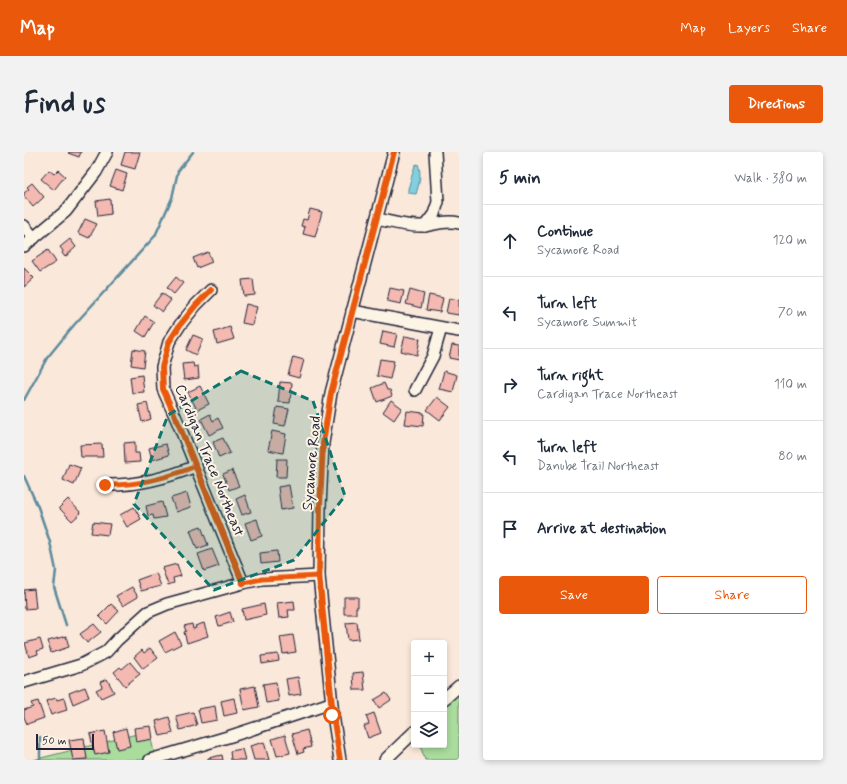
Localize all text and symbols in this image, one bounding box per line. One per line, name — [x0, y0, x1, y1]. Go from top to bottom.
text: Map — [20, 16, 55, 41]
text: Map — [680, 19, 706, 37]
text: Layers — [728, 19, 770, 37]
text: Share — [792, 19, 827, 37]
button: Directions — [729, 85, 823, 123]
text: Find us — [24, 86, 105, 123]
text: 5 min — [499, 167, 541, 189]
text: Walk · 380 m — [734, 170, 807, 187]
text: Continue — [537, 222, 593, 242]
icon: ahead — [499, 230, 521, 252]
text: 120 m — [773, 232, 807, 249]
text: Sycamore Road — [537, 242, 619, 259]
text: Turn left — [537, 294, 597, 314]
icon: left — [499, 302, 521, 324]
text: 70 m — [778, 304, 807, 321]
text: Sycamore Summit — [537, 314, 637, 331]
text: Turn right — [537, 366, 604, 386]
icon: right — [499, 374, 521, 396]
text: 110 m — [774, 376, 807, 393]
street label: Cardigan Trace Northeast — [169, 381, 249, 540]
text: Cardigan Trace Northeast — [537, 386, 678, 403]
street label: Sycamore Road — [298, 415, 326, 511]
text: Turn left — [537, 438, 597, 458]
icon: left — [499, 446, 521, 468]
text: 80 m — [778, 448, 807, 465]
text: Danube Trail Northeast — [537, 458, 659, 475]
route end — [96, 476, 114, 494]
icon: arrive — [499, 518, 521, 540]
text: Arrive at destination — [537, 519, 666, 539]
button: Save — [499, 576, 649, 614]
button: Share — [657, 576, 807, 614]
map controls — [411, 640, 447, 748]
button: + — [411, 640, 447, 676]
button: − — [411, 676, 447, 712]
route start — [323, 706, 341, 724]
button: layers — [411, 712, 447, 748]
scale bar — [36, 732, 94, 751]
text: 50 m — [42, 734, 67, 748]

